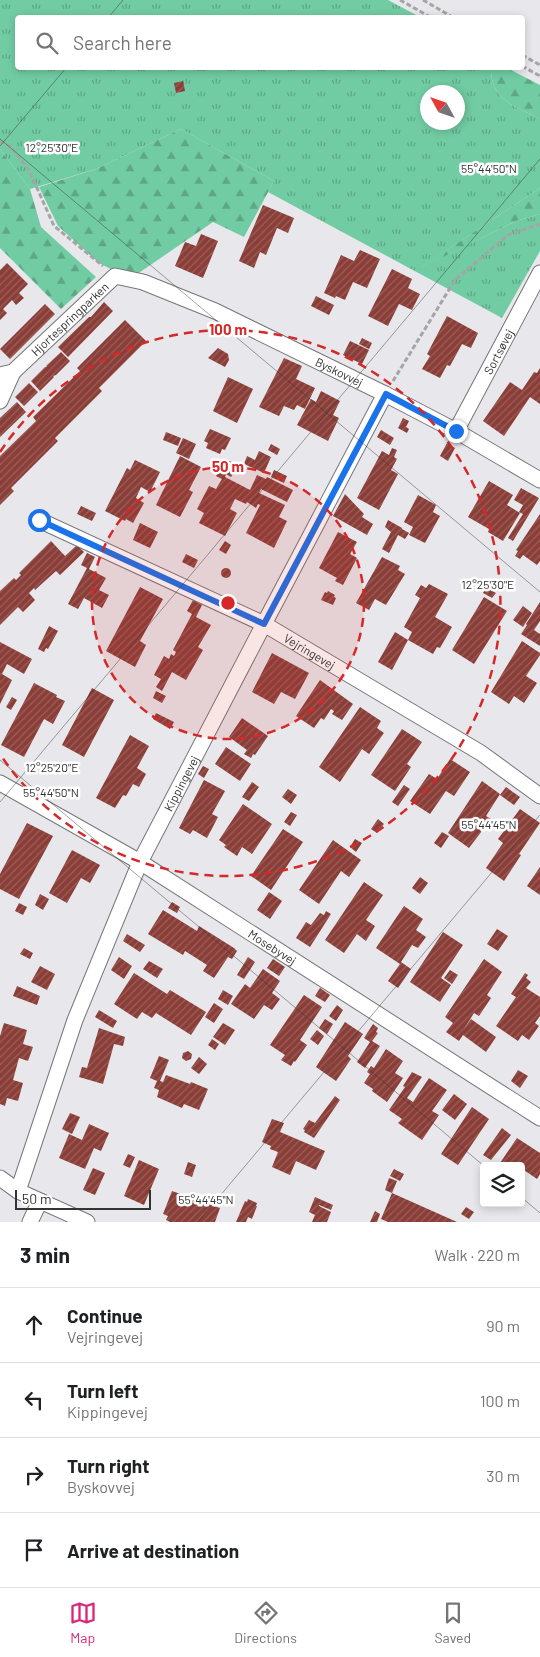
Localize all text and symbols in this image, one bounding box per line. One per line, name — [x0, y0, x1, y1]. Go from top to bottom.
search box — [15, 15, 525, 70]
icon: search — [33, 29, 61, 57]
text: Search here — [73, 31, 172, 54]
north arrow — [420, 85, 465, 130]
text: 12°25'30"E — [26, 140, 78, 154]
text: 55°44'50"N — [461, 161, 517, 175]
street label: Hjortespringparken — [28, 279, 111, 358]
text: 100 m — [209, 320, 247, 338]
street label: Sortsøvej — [481, 326, 516, 377]
street label: Byskovvej — [313, 354, 365, 389]
route end — [445, 420, 468, 443]
text: 50 m — [212, 457, 244, 475]
route start — [28, 509, 51, 532]
text: 12°25'30"E — [462, 577, 514, 591]
centre of rings — [219, 594, 237, 612]
street label: Vejringevej — [281, 630, 338, 672]
street label: Kippingevej — [161, 753, 201, 813]
text: 12°25'20"E — [25, 760, 79, 774]
text: 55°44'50"N — [23, 785, 79, 799]
text: 55°44'45"N — [461, 817, 517, 831]
street label: Mosebyvej — [246, 926, 299, 967]
map controls — [480, 1162, 525, 1207]
button: layers — [480, 1162, 525, 1207]
scale bar — [15, 1187, 151, 1210]
text: 50 m — [22, 1190, 51, 1207]
text: 55°44'45"N — [178, 1192, 234, 1206]
text: 3 min — [20, 1242, 70, 1267]
text: Walk · 220 m — [434, 1245, 520, 1264]
text: Continue — [67, 1304, 143, 1327]
icon: ahead — [20, 1311, 48, 1339]
text: 90 m — [486, 1316, 520, 1335]
text: Vejringevej — [67, 1327, 143, 1346]
text: Turn left — [67, 1379, 138, 1402]
icon: left — [20, 1386, 48, 1414]
text: 100 m — [480, 1391, 520, 1410]
text: Kippingevej — [67, 1402, 148, 1421]
text: Turn right — [67, 1454, 149, 1477]
icon: right — [20, 1461, 48, 1489]
text: 30 m — [486, 1466, 520, 1485]
text: Byskovvej — [67, 1477, 135, 1496]
icon: arrive — [20, 1536, 48, 1564]
text: Arrive at destination — [67, 1539, 239, 1562]
tab: Map — [69, 1599, 97, 1646]
tab: Directions — [234, 1599, 297, 1646]
tab: Saved — [434, 1599, 471, 1646]

